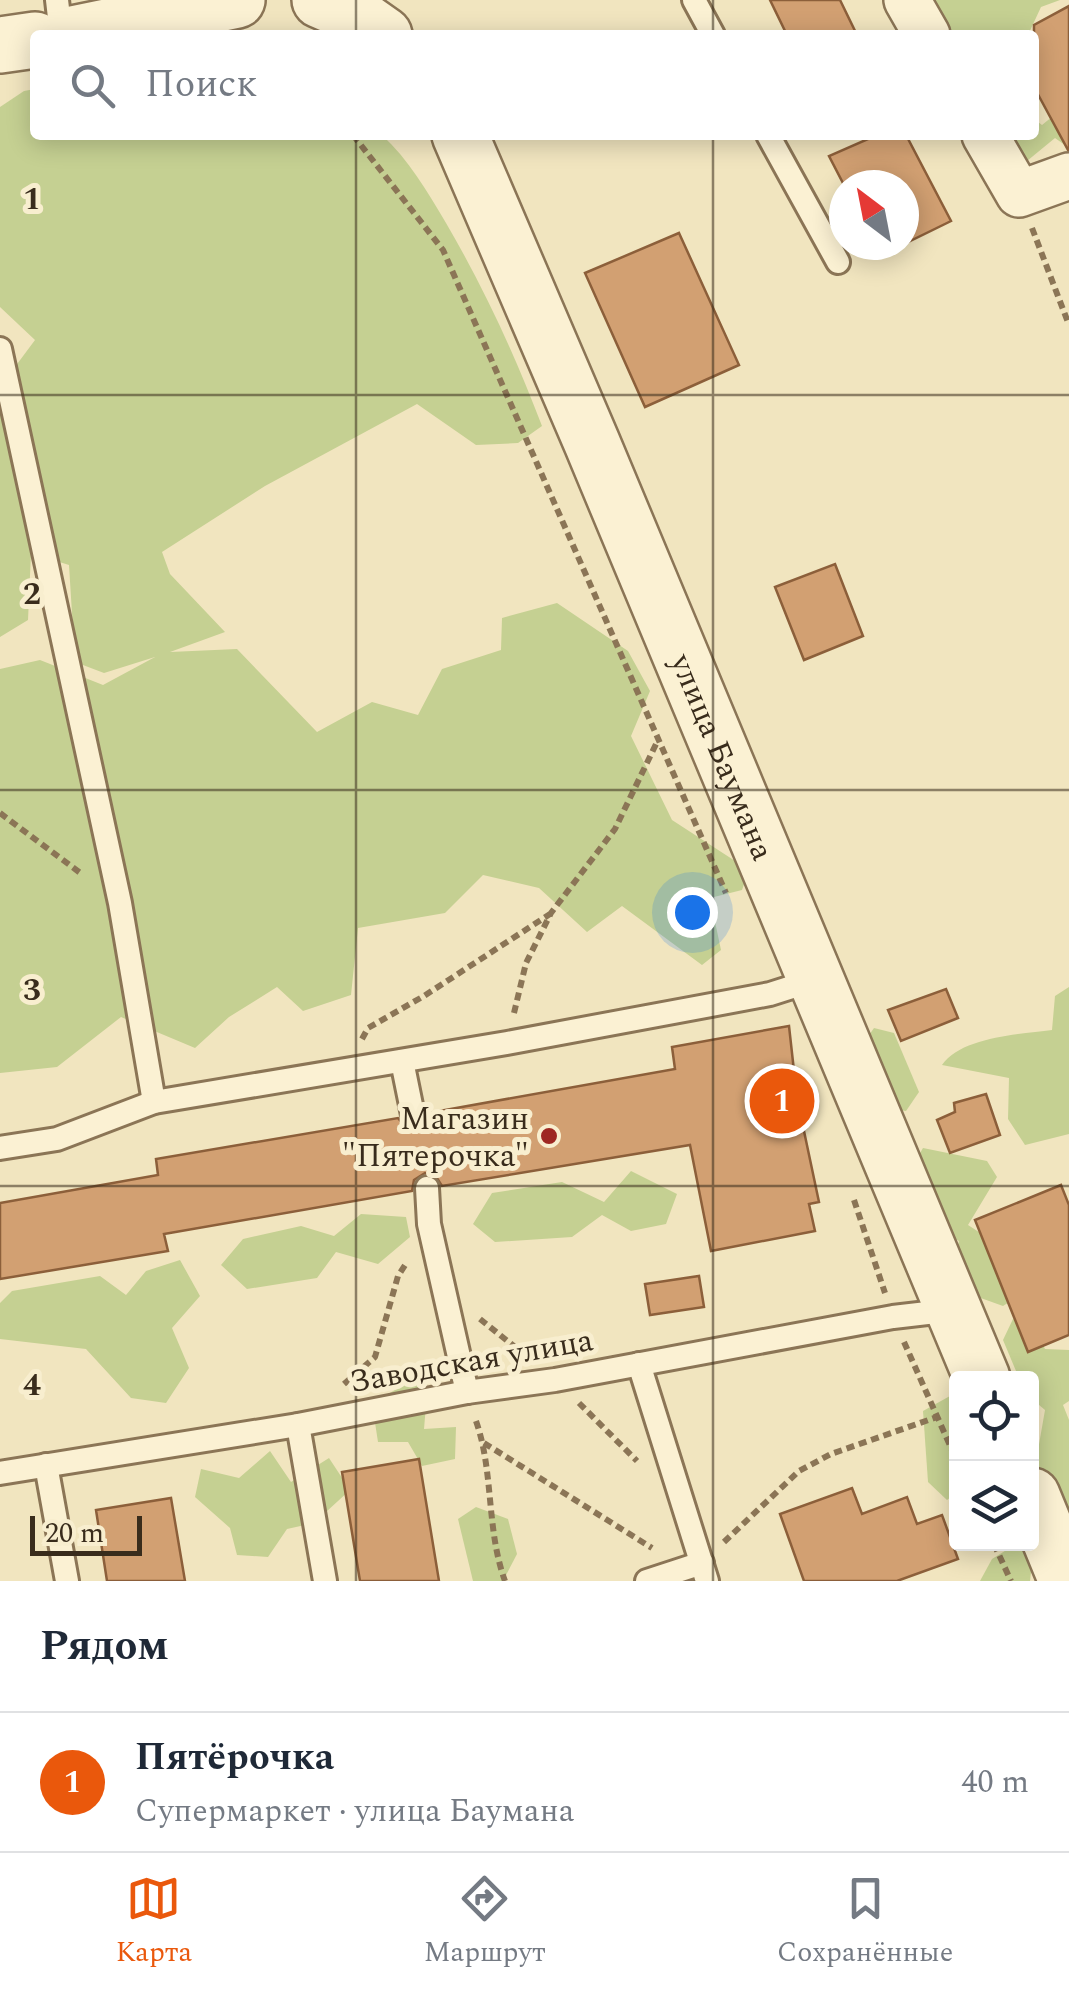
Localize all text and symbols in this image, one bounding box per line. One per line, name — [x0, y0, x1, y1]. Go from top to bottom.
search box — [30, 30, 1039, 140]
text: Поиск — [145, 56, 257, 114]
icon: search — [65, 58, 120, 113]
north arrow — [829, 170, 919, 260]
text: 1 — [23, 175, 41, 224]
text: 2 — [23, 570, 41, 619]
street label: улица Баумана — [656, 646, 787, 868]
your location — [667, 887, 718, 938]
text: 3 — [23, 966, 41, 1015]
pin: 1 — [750, 1064, 814, 1138]
place label: Магазин "Пятерочка" — [342, 1095, 529, 1181]
marker: Магазин "Пятерочка" — [538, 1125, 560, 1147]
street label: Заводская улица — [346, 1316, 597, 1407]
text: 4 — [23, 1361, 41, 1410]
map controls — [949, 1371, 1039, 1551]
button: locate — [949, 1371, 1039, 1461]
button: layers — [949, 1461, 1039, 1551]
scale bar — [30, 1511, 142, 1556]
text: 20 m — [45, 1512, 104, 1555]
text: Рядом — [40, 1615, 169, 1678]
text: Пятёрочка — [135, 1729, 334, 1787]
text: 1 — [64, 1758, 81, 1807]
text: 40 m — [961, 1758, 1029, 1807]
text: Супермаркет · улица Баумана — [135, 1787, 574, 1836]
tab: Карта — [116, 1871, 192, 1974]
tab: Маршрут — [424, 1871, 546, 1974]
tab: Сохранённые — [777, 1871, 953, 1974]

